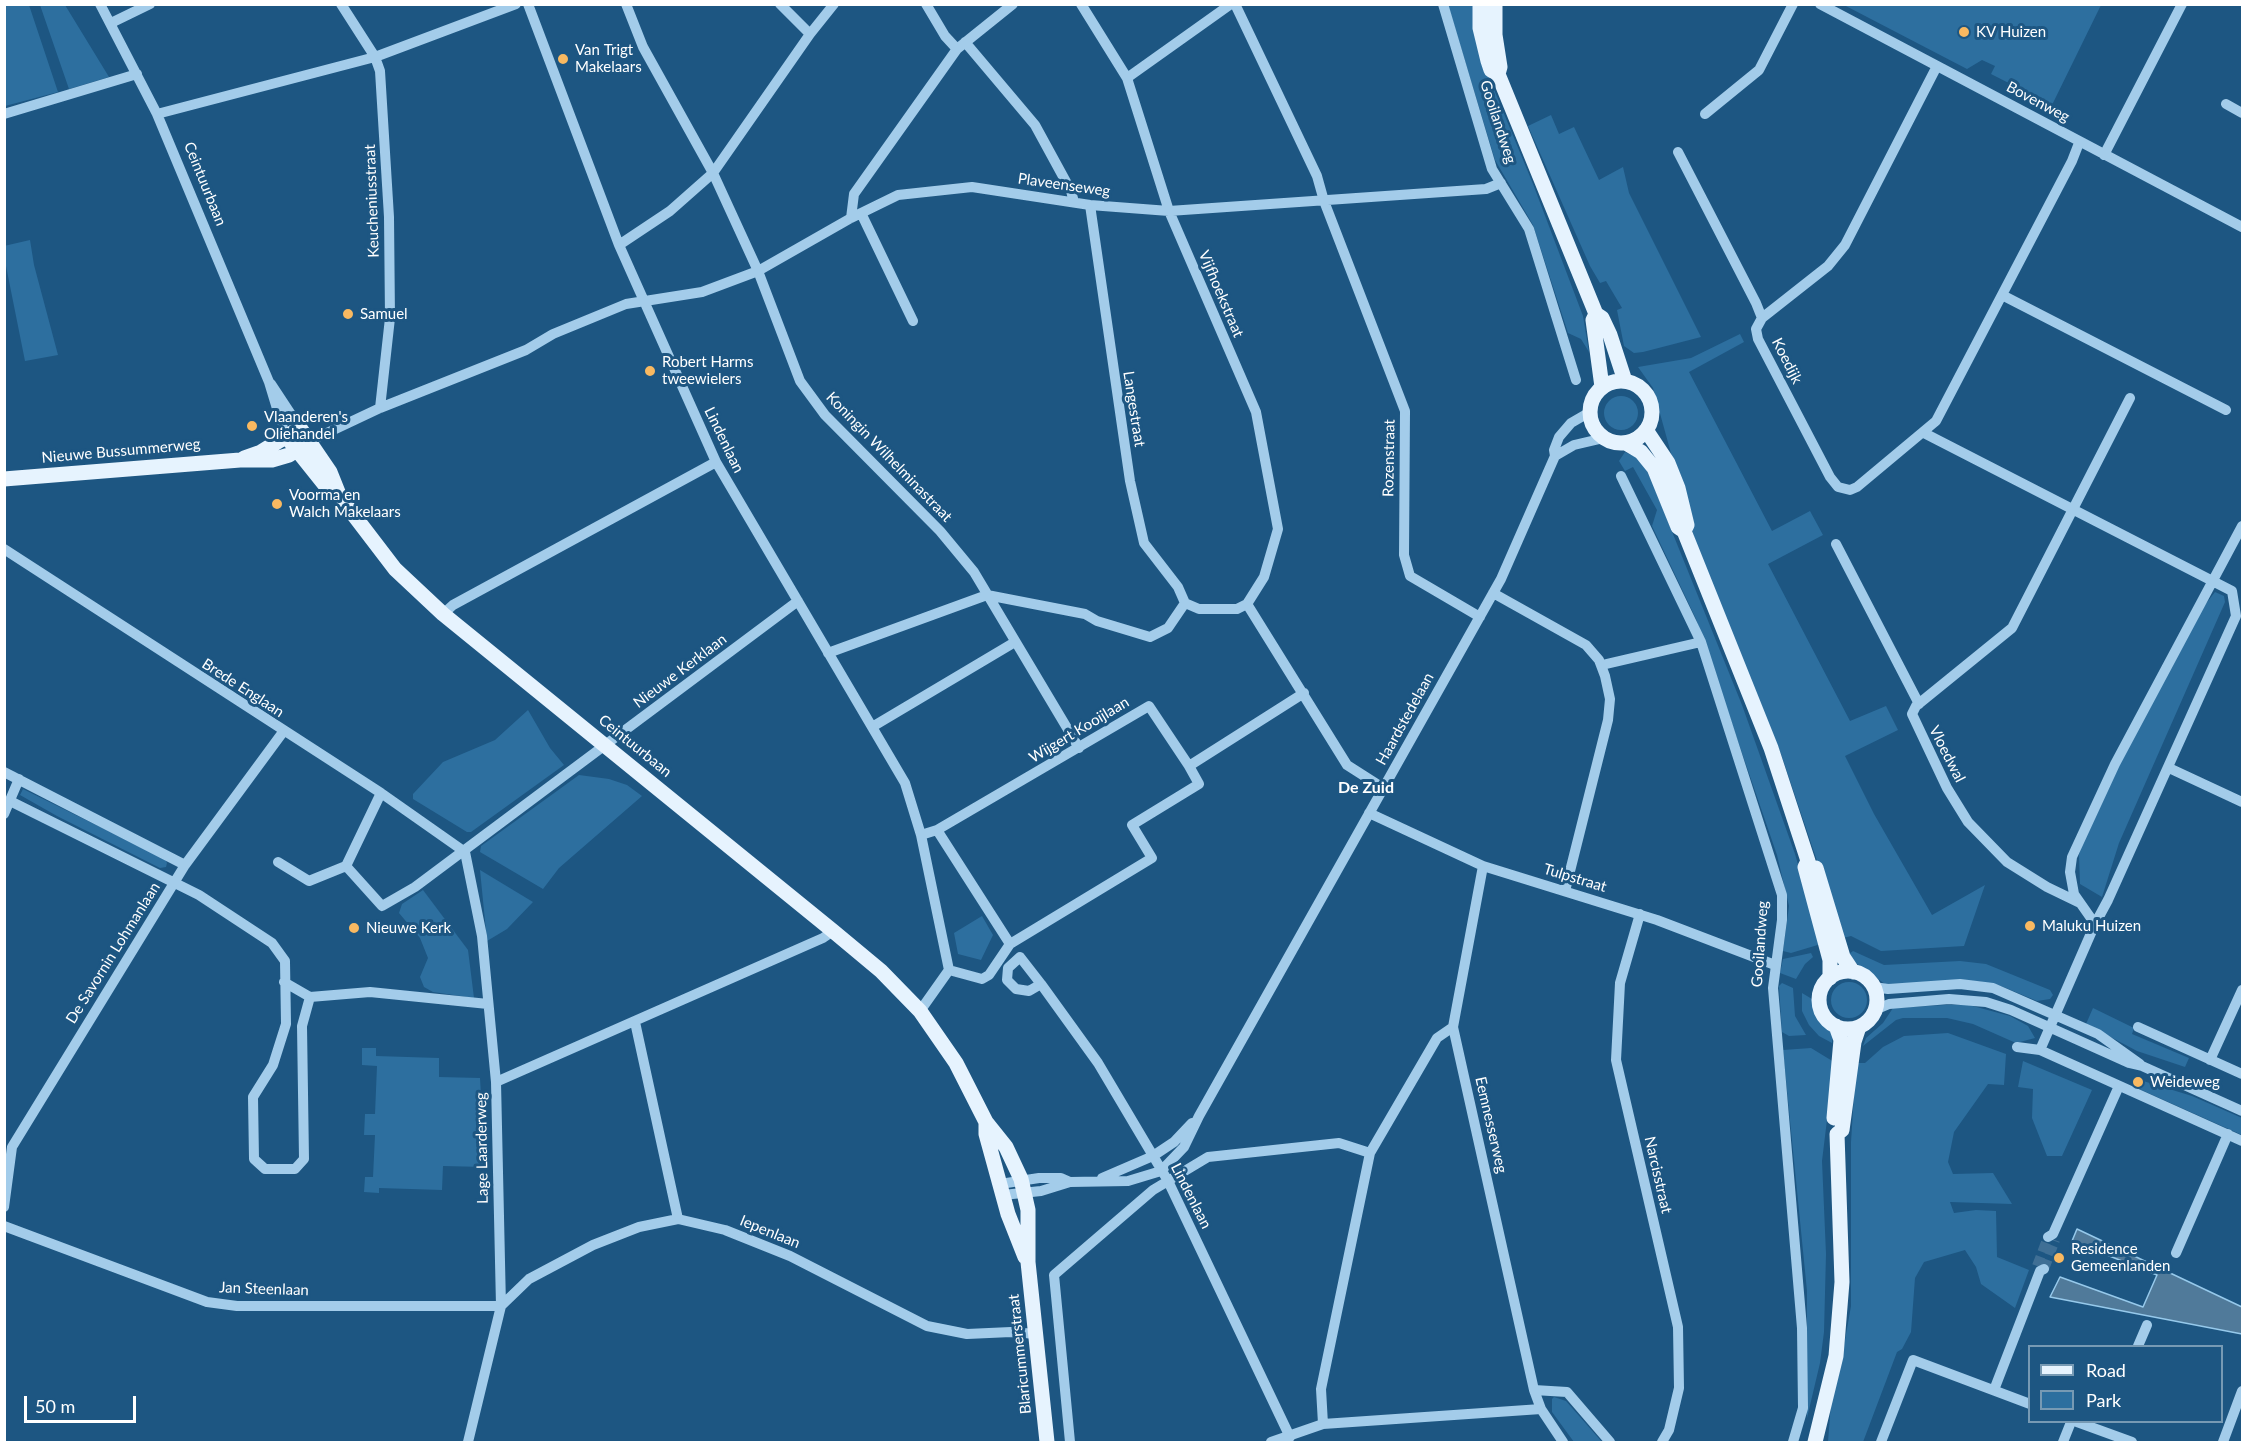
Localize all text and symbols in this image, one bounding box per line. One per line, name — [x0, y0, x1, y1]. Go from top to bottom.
place label: KV Huizen — [1976, 23, 2046, 41]
marker: KV Huizen — [1957, 25, 1971, 39]
place label: Van Trigt Makelaars — [575, 41, 642, 76]
marker: Van Trigt Makelaars — [556, 52, 570, 66]
street label: Gooilandweg — [1476, 78, 1520, 166]
street label: Bovenweg — [2003, 78, 2073, 126]
street label: Ceintuurbaan — [180, 139, 230, 229]
street label: Keucheniusstraat — [361, 144, 383, 258]
street label: Plaveenseweg — [1017, 170, 1111, 200]
street label: Vijfhoekstraat — [1195, 248, 1247, 340]
place label: Samuel — [360, 305, 408, 323]
marker: Samuel — [341, 307, 355, 321]
street label: Koedijk — [1768, 335, 1806, 387]
place label: Robert Harms tweewielers — [662, 353, 753, 388]
marker: Robert Harms tweewielers — [643, 364, 657, 378]
street label: Langestraat — [1119, 370, 1149, 448]
street label: Koningin Wilhelminastraat — [822, 388, 956, 526]
street label: Lindenlaan — [700, 404, 748, 476]
place label: Vlaanderen's Oliehandel — [264, 408, 348, 443]
marker: Vlaanderen's Oliehandel — [245, 419, 259, 433]
street label: Rozenstraat — [1379, 419, 1399, 497]
street label: Nieuwe Bussummerweg — [41, 435, 201, 467]
place label: Voorma en Walch Makelaars — [289, 486, 401, 521]
marker: Voorma en Walch Makelaars — [270, 497, 284, 511]
street label: Nieuwe Kerklaan — [630, 630, 730, 712]
street label: Brede Englaan — [199, 655, 287, 721]
street label: Haardstedelaan — [1372, 670, 1438, 768]
street label: Wijgert Kooijlaan — [1026, 693, 1132, 767]
street label: Ceintuurbaan — [595, 711, 675, 781]
street label: Vloedwal — [1925, 723, 1969, 785]
district label: De Zuid — [1338, 778, 1394, 798]
street label: Tulpstraat — [1541, 860, 1609, 896]
street label: De Savornin Lohmanlaan — [62, 879, 164, 1027]
street label: Gooilandweg — [1748, 900, 1772, 988]
place label: Maluku Huizen — [2042, 917, 2141, 935]
place label: Nieuwe Kerk — [366, 919, 451, 937]
marker: Maluku Huizen — [2023, 919, 2037, 933]
marker: Nieuwe Kerk — [347, 921, 361, 935]
place label: Weideweg — [2150, 1073, 2220, 1091]
street label: Eemnesserweg — [1471, 1075, 1511, 1175]
marker: Weideweg — [2131, 1075, 2145, 1089]
street label: Lage Laarderweg — [472, 1092, 492, 1204]
street label: Narcisstraat — [1640, 1135, 1676, 1215]
street label: Lindenlaan — [1167, 1160, 1215, 1232]
street label: Iepenlaan — [737, 1212, 803, 1252]
place label: Residence Gemeenlanden — [2071, 1240, 2170, 1275]
marker: Residence Gemeenlanden — [2052, 1251, 2066, 1265]
street label: Jan Steenlaan — [219, 1278, 309, 1300]
street label: Blaricummerstraat — [1005, 1293, 1035, 1415]
legend — [2028, 1345, 2223, 1423]
text: Road — [2086, 1359, 2126, 1381]
scale bar — [27, 1384, 140, 1422]
text: Park — [2086, 1389, 2121, 1411]
text: 50 m — [35, 1395, 75, 1417]

